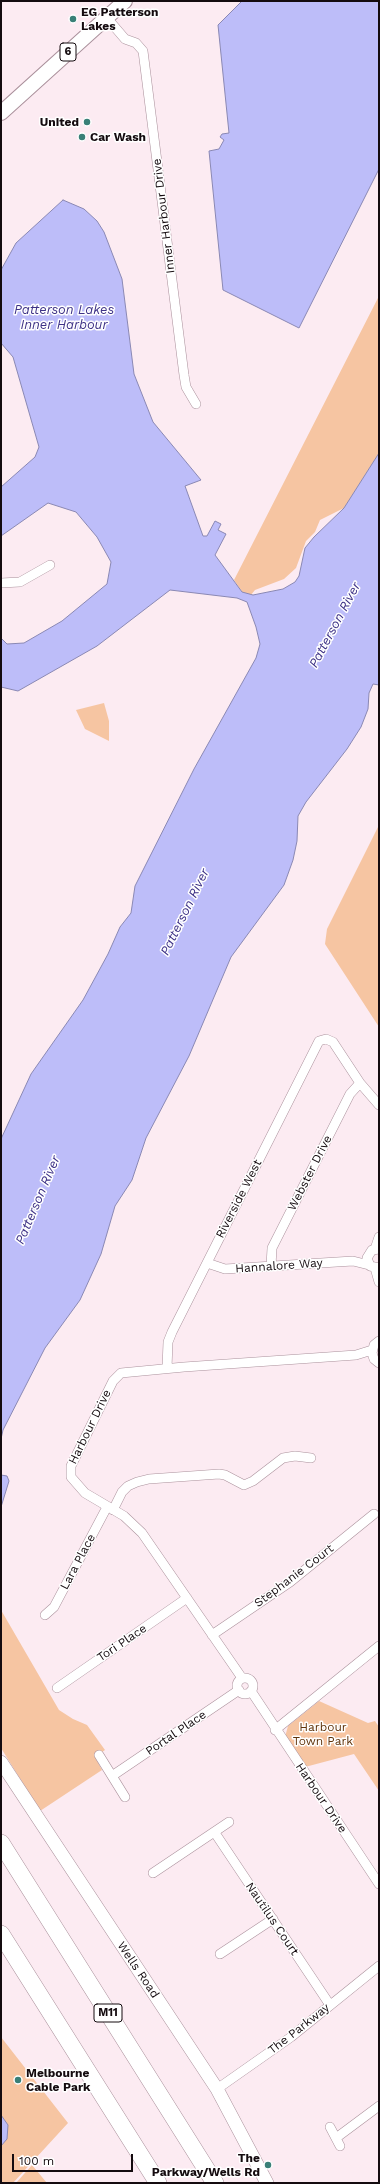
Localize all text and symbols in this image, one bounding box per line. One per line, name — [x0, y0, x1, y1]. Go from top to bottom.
place label: EG Patterson Lakes — [81, 5, 158, 33]
marker: EG Patterson Lakes — [68, 14, 78, 24]
road number: 6 — [60, 43, 76, 61]
place label: United — [40, 115, 79, 129]
marker: United — [82, 117, 92, 127]
place label: Car Wash — [90, 130, 146, 144]
marker: Car Wash — [77, 132, 87, 142]
street label: Inner Harbour Drive — [150, 158, 178, 274]
water label: Patterson Lakes Inner Harbour — [14, 302, 114, 333]
water label: Patterson River — [306, 580, 364, 670]
water label: Patterson River — [157, 866, 213, 958]
street label: Webster Drive — [285, 1133, 335, 1213]
water label: Patterson River — [12, 1153, 64, 1247]
street label: Riverside West — [213, 1157, 265, 1241]
street label: Hannalore Way — [235, 1256, 323, 1276]
street label: Harbour Drive — [66, 1387, 114, 1467]
street label: Lara Place — [57, 1532, 99, 1592]
street label: Stephanie Court — [252, 1542, 336, 1610]
street label: Tori Place — [94, 1621, 150, 1665]
street label: Portal Place — [143, 1707, 209, 1759]
park label: Harbour Town Park — [293, 1720, 353, 1748]
street label: Harbour Drive — [292, 1760, 350, 1836]
street label: Nautilus Court — [242, 1880, 302, 1958]
street label: Wells Road — [114, 1939, 162, 2001]
street label: The Parkway — [265, 2001, 333, 2057]
road number: M11 — [94, 2004, 122, 2022]
place label: Melbourne Cable Park — [26, 2066, 91, 2094]
marker: Melbourne Cable Park — [13, 2075, 23, 2085]
scale bar — [14, 2146, 135, 2172]
place label: The Parkway/Wells Rd — [152, 2151, 260, 2179]
text: 100 m — [19, 2154, 54, 2168]
marker: The Parkway/Wells Rd — [263, 2160, 273, 2170]

